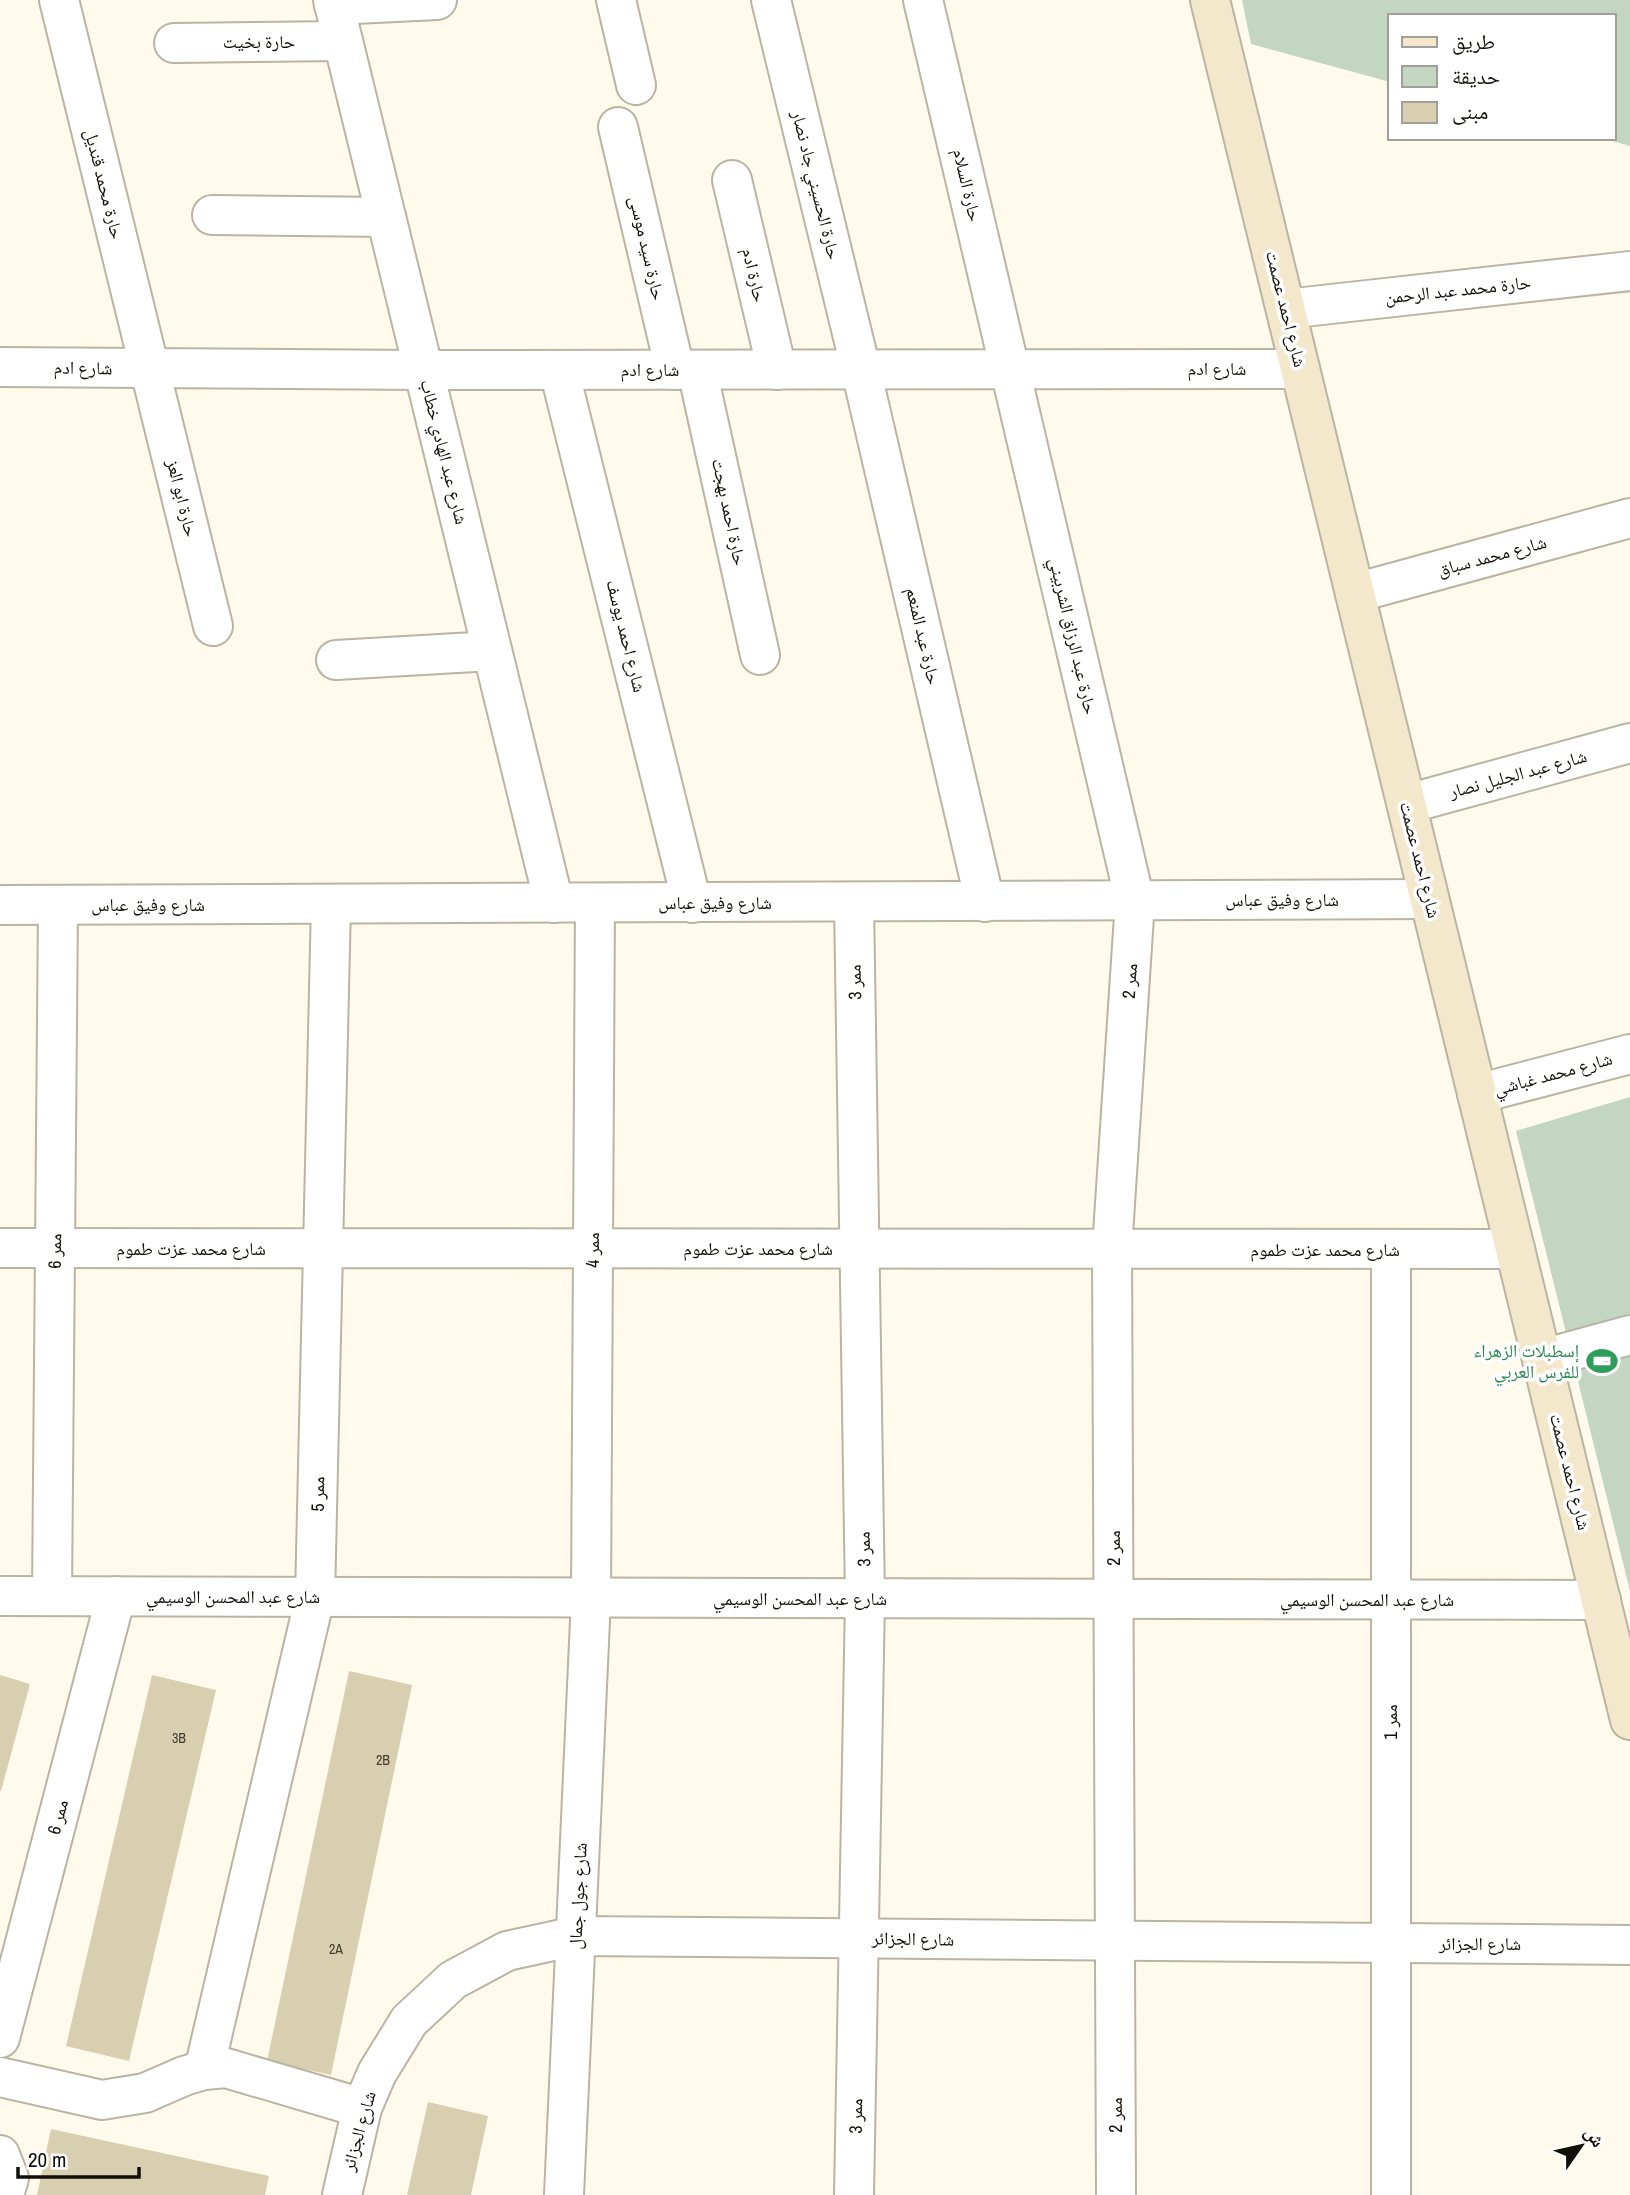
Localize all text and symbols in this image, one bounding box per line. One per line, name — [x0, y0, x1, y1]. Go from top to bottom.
legend — [1388, 14, 1616, 140]
text: طريق — [1452, 27, 1495, 56]
street label: حارة بخيت — [223, 29, 295, 54]
text: حديقة — [1452, 62, 1500, 91]
text: مبنى — [1452, 97, 1488, 126]
street label: حارة الحسيني جاد نصار — [783, 107, 847, 263]
street label: حارة محمد قنديل — [79, 126, 130, 242]
street label: حارة السلام — [947, 146, 988, 224]
street label: حارة سيد موسى — [623, 193, 672, 302]
street label: حارة ادم — [736, 245, 773, 304]
street label: شارع احمد عصمت — [1260, 248, 1313, 370]
street label: حارة محمد عبد الرحمن — [1384, 269, 1532, 310]
street label: شارع ادم — [53, 354, 113, 381]
street label: شارع ادم — [1188, 356, 1246, 381]
street label: شارع ادم — [621, 357, 679, 382]
street label: شارع عبد الهادي خطاب — [412, 377, 475, 528]
street label: حارة ابو العز — [161, 456, 204, 539]
street label: حارة احمد بهجت — [706, 456, 753, 568]
street label: شارع محمد سباق — [1435, 529, 1549, 582]
street label: حارة عبد الرزاق الشربيني — [1041, 555, 1104, 717]
street label: شارع احمد يوسف — [600, 577, 653, 695]
street label: حارة عبد المنعم — [900, 585, 947, 687]
street label: شارع عبد الجليل نصار — [1445, 743, 1589, 804]
street label: شارع احمد عصمت — [1394, 799, 1447, 921]
street label: شارع وفيق عباس — [1225, 887, 1339, 912]
street label: شارع وفيق عباس — [658, 890, 772, 915]
street label: شارع وفيق عباس — [91, 892, 205, 917]
street label: ممر 2 — [1116, 963, 1143, 999]
street label: ممر 3 — [842, 964, 867, 1000]
street label: شارع محمد غباشي — [1491, 1046, 1616, 1104]
street label: ممر 4 — [580, 1232, 605, 1268]
street label: ممر 6 — [42, 1233, 67, 1269]
street label: شارع محمد عزت طموم — [116, 1236, 266, 1261]
street label: شارع محمد عزت طموم — [683, 1236, 833, 1261]
street label: شارع محمد عزت طموم — [1250, 1237, 1400, 1262]
place label: إسطبلات الزهراء للفرس العربي — [1473, 1338, 1579, 1387]
sports icon: إسطبلات الزهراء للفرس العربي — [1585, 1344, 1619, 1378]
street label: شارع احمد عصمت — [1544, 1411, 1597, 1533]
street label: ممر 5 — [305, 1476, 330, 1512]
street label: ممر 2 — [1101, 1530, 1126, 1566]
street label: ممر 3 — [851, 1531, 876, 1567]
street label: شارع عبد المحسن الوسيمي — [146, 1584, 320, 1612]
street label: شارع عبد المحسن الوسيمي — [713, 1586, 887, 1614]
street label: شارع عبد المحسن الوسيمي — [1280, 1587, 1454, 1615]
street label: ممر 1 — [1378, 1704, 1403, 1740]
house number: 3B — [172, 1729, 186, 1747]
house number: 2B — [376, 1751, 390, 1769]
street label: ممر 6 — [41, 1797, 74, 1837]
street label: شارع جول جمال — [562, 1842, 593, 1950]
street label: شارع الجزائر — [871, 1925, 954, 1952]
street label: شارع الجزائر — [1438, 1931, 1521, 1956]
house number: 2A — [329, 1940, 343, 1958]
street label: شارع الجزائر — [335, 2088, 382, 2175]
street label: ممر 2 — [1103, 2097, 1128, 2133]
street label: ممر 3 — [843, 2098, 868, 2134]
north arrow — [1546, 2111, 1616, 2181]
text: ش — [1579, 2121, 1612, 2152]
scale bar — [18, 2136, 138, 2180]
text: 20 m — [28, 2145, 66, 2174]

